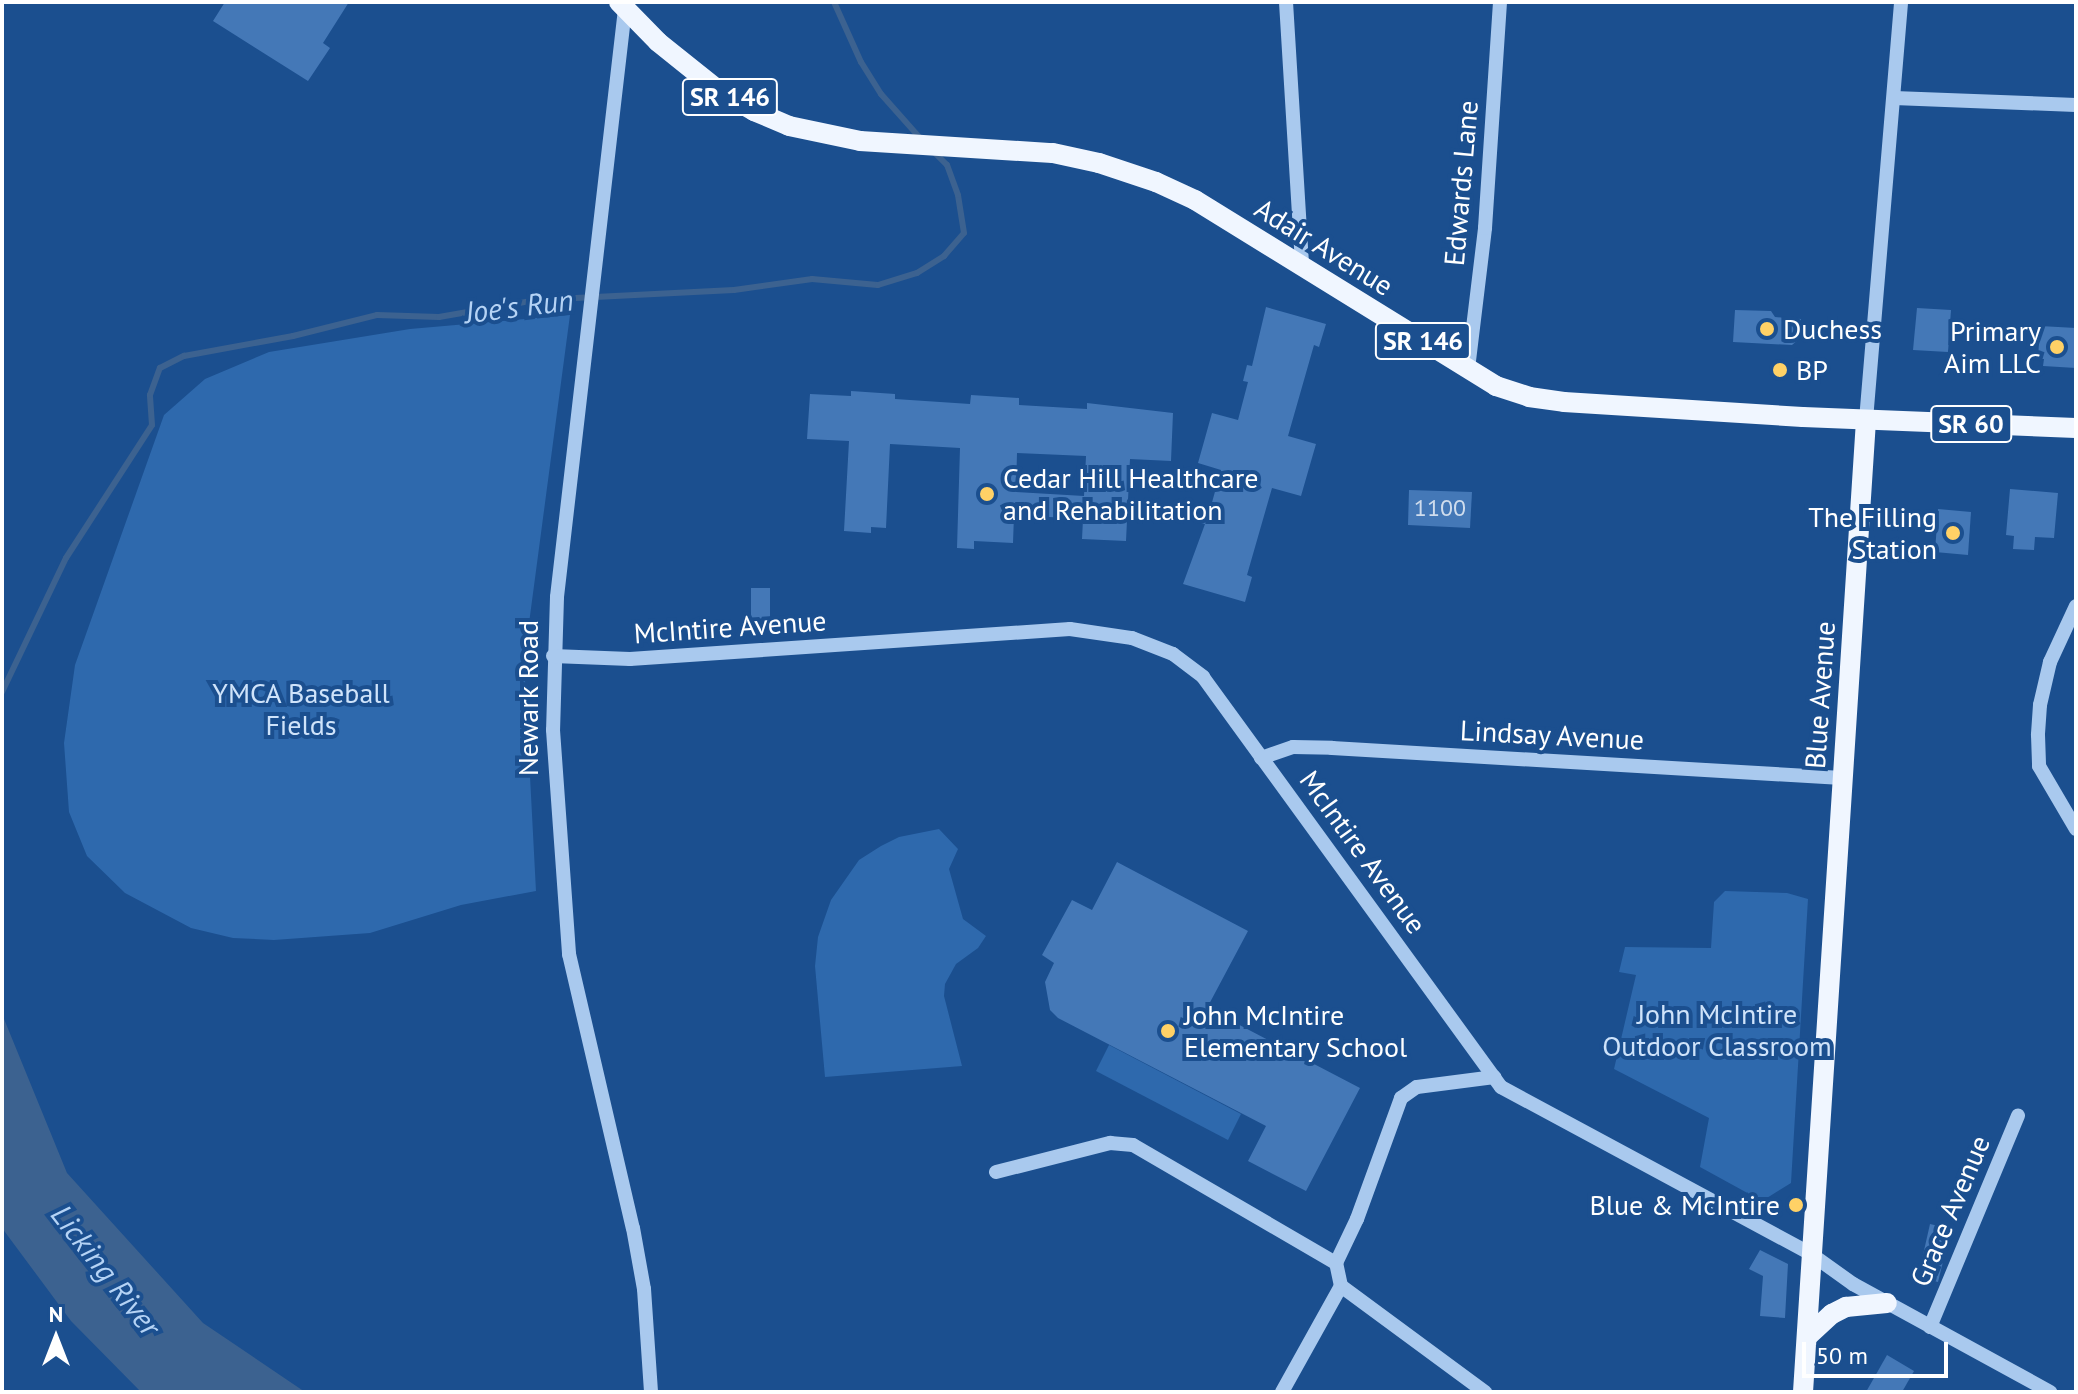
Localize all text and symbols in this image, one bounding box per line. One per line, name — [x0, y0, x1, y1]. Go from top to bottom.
road number: SR 146 — [680, 75, 780, 119]
street label: Edwards Lane — [1437, 99, 1485, 267]
street label: Adair Avenue — [1248, 191, 1400, 303]
water label: Joe's Run — [463, 281, 575, 331]
place label: Duchess — [1783, 312, 1882, 346]
place label: Primary Aim LLC — [1944, 314, 2041, 380]
road number: SR 146 — [1373, 319, 1473, 363]
marker: Duchess — [1758, 320, 1776, 338]
marker: Primary Aim LLC — [2048, 338, 2066, 356]
place label: BP — [1796, 353, 1828, 387]
marker: BP — [1771, 361, 1789, 379]
road number: SR 60 — [1929, 402, 2013, 446]
place label: Cedar Hill Healthcare and Rehabilitation — [1003, 461, 1258, 527]
marker: Cedar Hill Healthcare and Rehabilitation — [978, 485, 996, 503]
house number: 1100 — [1414, 494, 1466, 522]
place label: The Filling Station — [1808, 500, 1937, 566]
marker: The Filling Station — [1944, 524, 1962, 542]
street label: McIntire Avenue — [632, 603, 828, 651]
street label: Newark Road — [511, 620, 545, 776]
street label: Blue Avenue — [1798, 620, 1842, 770]
park label: YMCA Baseball Fields — [212, 676, 390, 742]
street label: Lindsay Avenue — [1458, 713, 1646, 757]
street label: McIntire Avenue — [1292, 764, 1434, 940]
park label: John McIntire Outdoor Classroom — [1602, 997, 1832, 1063]
place label: John McIntire Elementary School — [1184, 998, 1408, 1064]
marker: John McIntire Elementary School — [1159, 1022, 1177, 1040]
street label: Grace Avenue — [1903, 1130, 1997, 1292]
place label: Blue & McIntire — [1589, 1188, 1780, 1222]
marker: Blue & McIntire — [1787, 1196, 1805, 1214]
water label: Licking River — [44, 1197, 168, 1343]
north arrow — [16, 1298, 96, 1378]
text: N — [49, 1300, 63, 1328]
scale bar — [1806, 1326, 1952, 1376]
text: 50 m — [1816, 1340, 1868, 1371]

